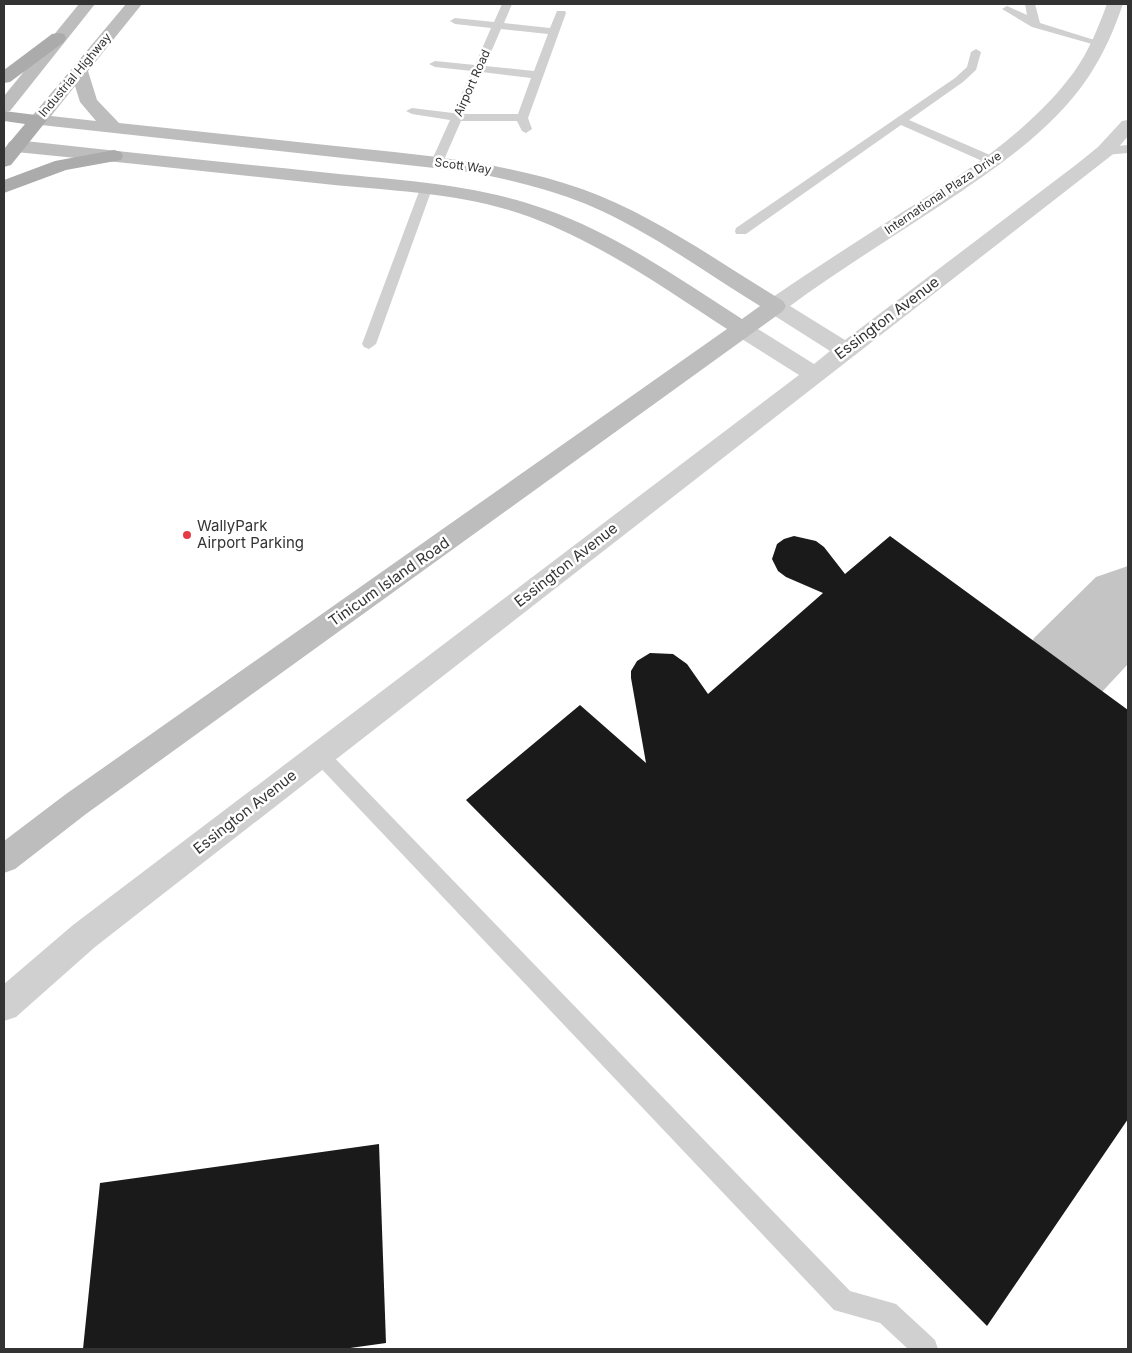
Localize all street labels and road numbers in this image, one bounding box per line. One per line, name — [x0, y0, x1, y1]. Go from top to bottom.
street label: Industrial Highway — [35, 29, 114, 120]
street label: Airport Road — [450, 47, 493, 118]
street label: International Plaza Drive — [881, 148, 1004, 237]
street label: Scott Way — [434, 154, 493, 177]
street label: Essington Avenue — [831, 272, 943, 363]
street label: Essington Avenue — [510, 518, 621, 611]
street label: Tinicum Island Road — [325, 533, 453, 630]
street label: Essington Avenue — [189, 765, 300, 858]

